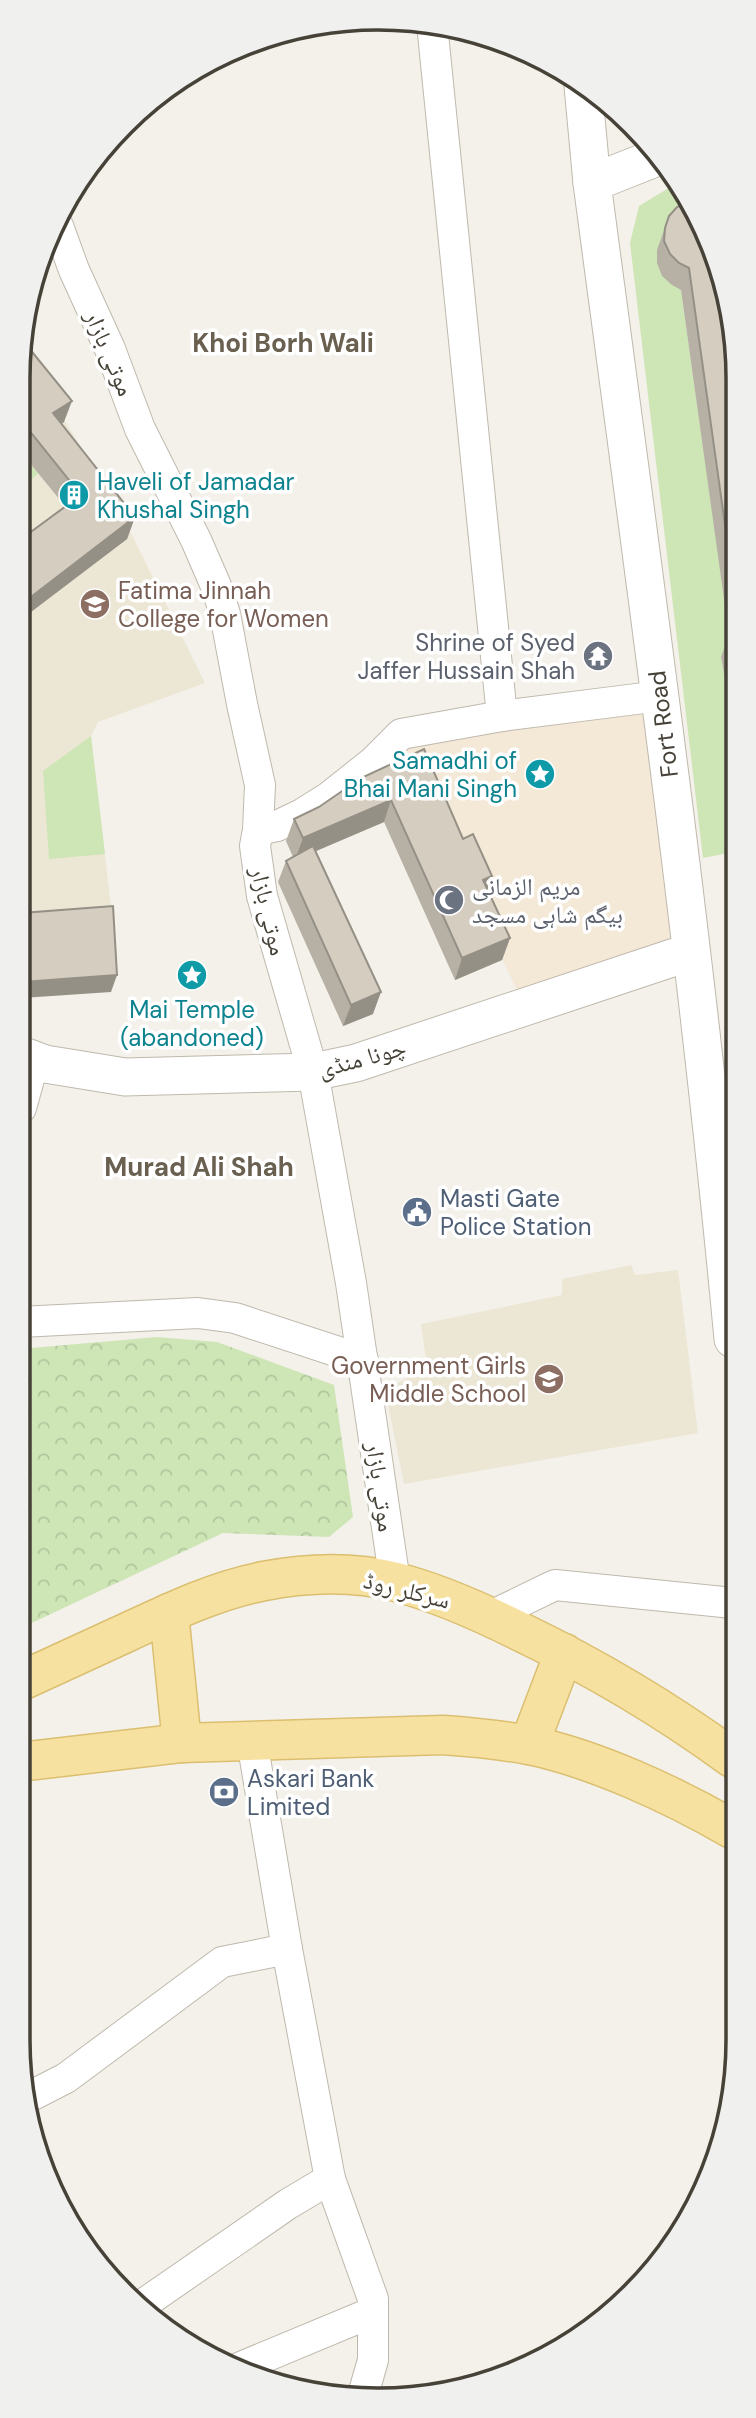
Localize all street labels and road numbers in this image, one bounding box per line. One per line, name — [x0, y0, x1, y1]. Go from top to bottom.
street label: موتی بازار — [78, 305, 142, 401]
street label: Fort Road — [641, 669, 685, 779]
street label: موتی بازار — [244, 863, 294, 958]
street label: چونا منڈی — [315, 1031, 409, 1085]
street label: موتی بازار — [359, 1439, 403, 1534]
street label: سرکلر روڈ — [361, 1564, 453, 1616]

